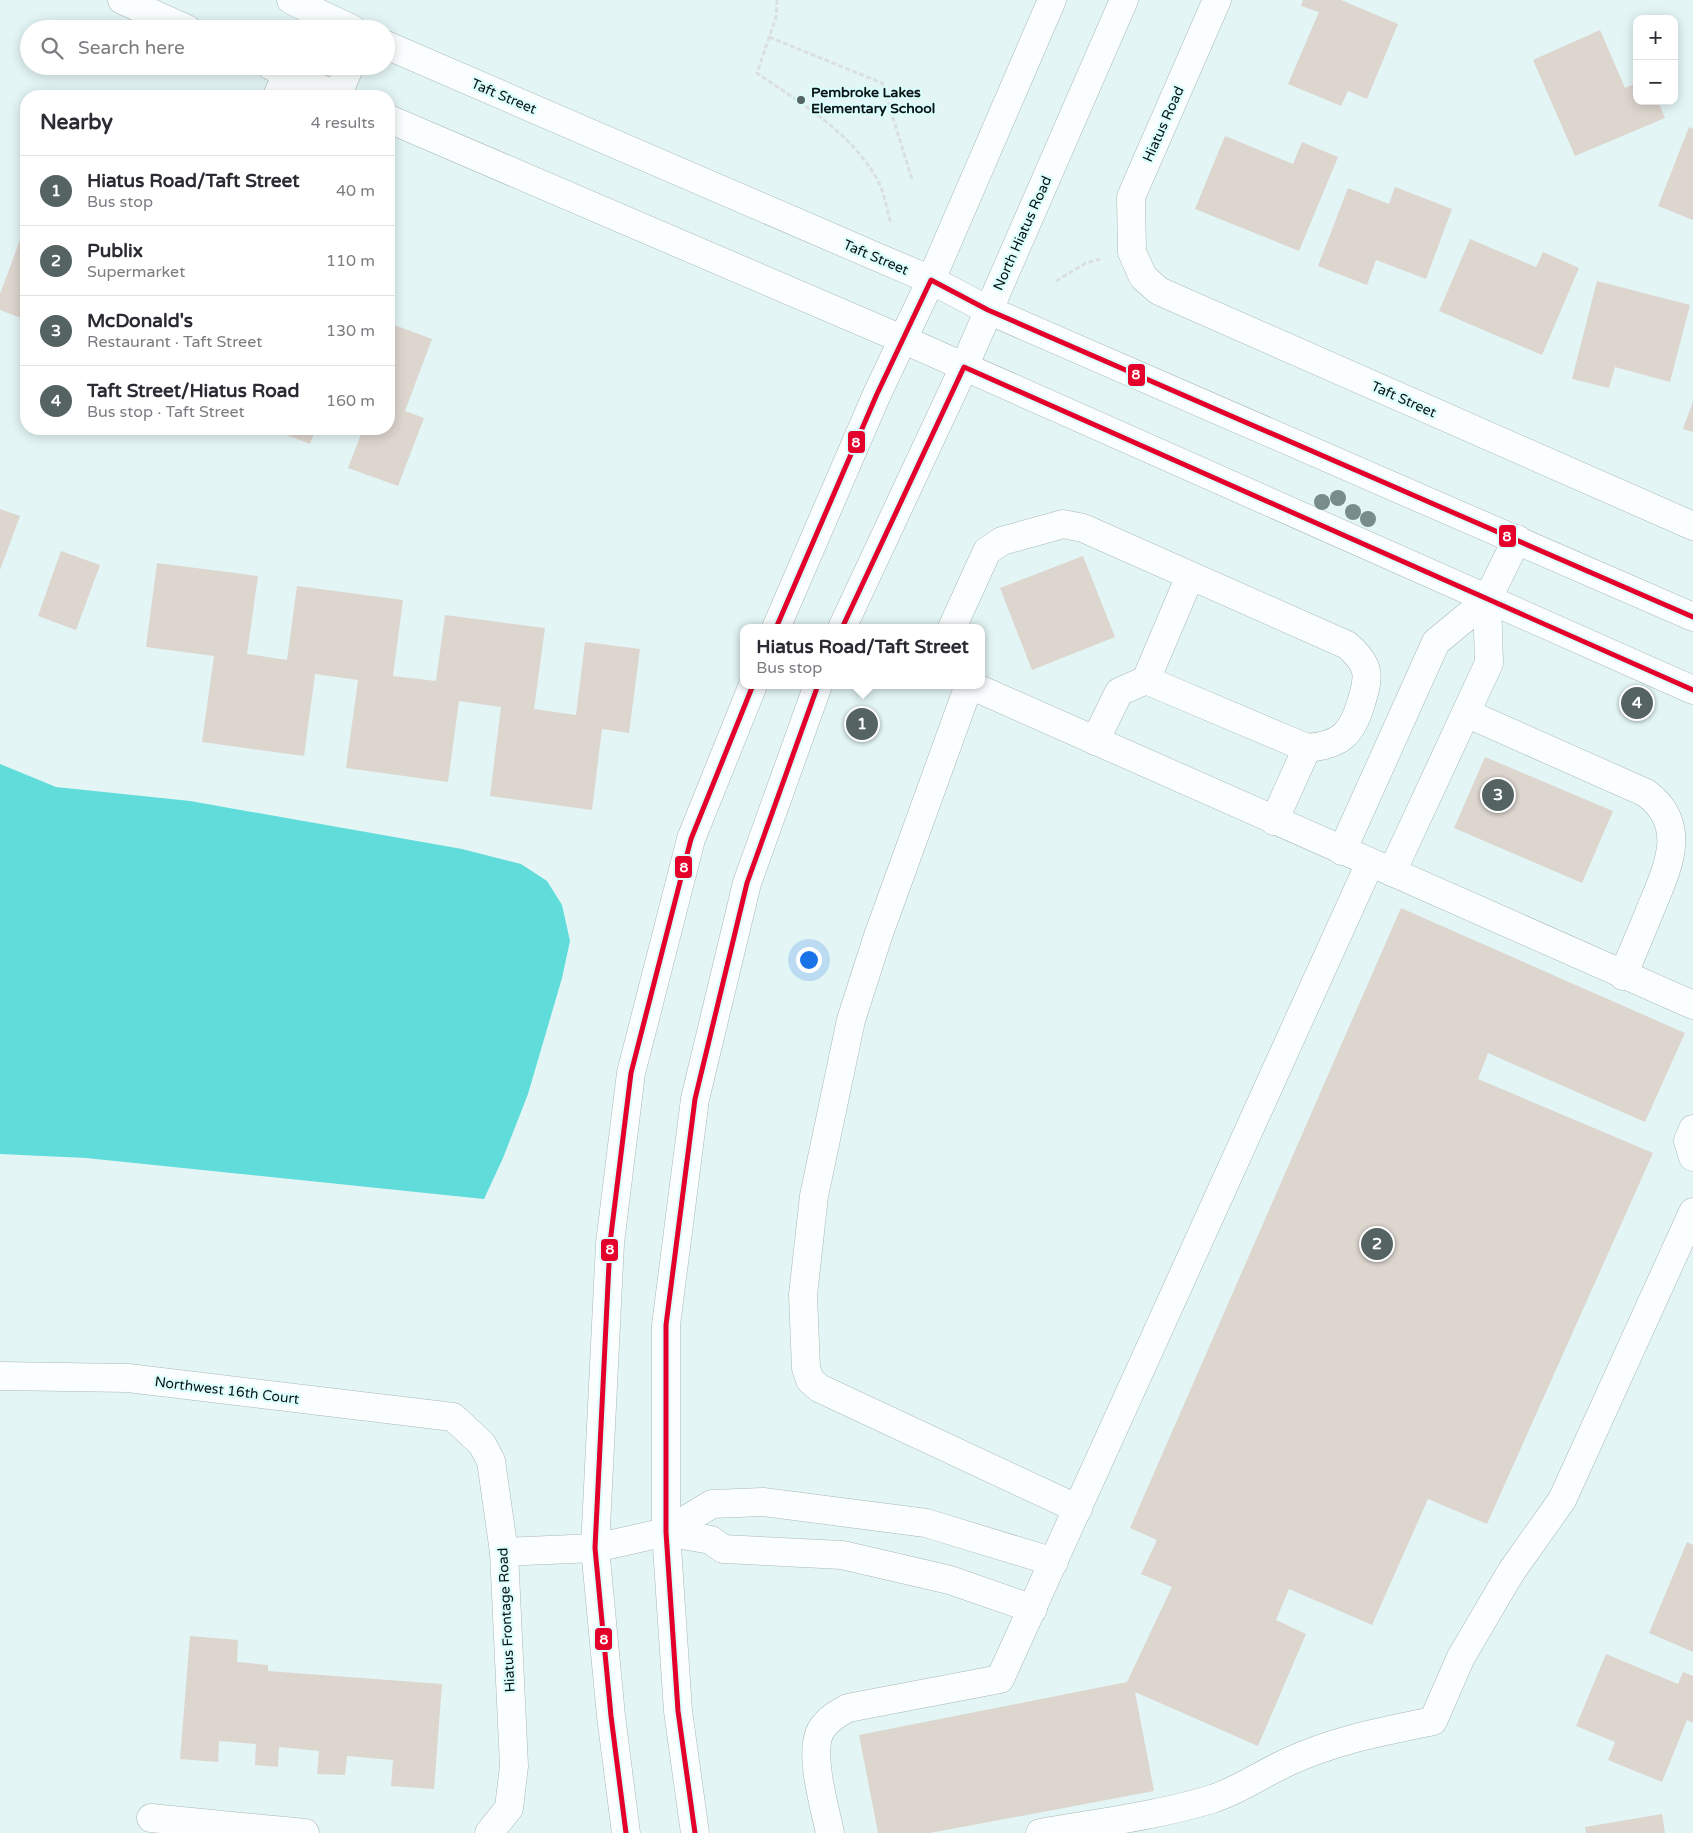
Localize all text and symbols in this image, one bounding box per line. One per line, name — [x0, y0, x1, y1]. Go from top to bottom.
map controls — [1633, 15, 1678, 105]
button: + — [1633, 15, 1678, 60]
search box — [20, 20, 395, 75]
icon: search — [38, 34, 66, 62]
text: Search here — [78, 37, 185, 59]
button: − — [1633, 60, 1678, 105]
street label: Taft Street — [469, 75, 540, 118]
place label: Pembroke Lakes Elementary School — [811, 84, 935, 117]
street label: Hiatus Road — [1139, 84, 1188, 165]
marker: Pembroke Lakes Elementary School — [795, 94, 807, 106]
text: Nearby — [40, 110, 113, 135]
text: 4 results — [311, 113, 375, 133]
text: Hiatus Road/Taft Street — [87, 170, 299, 192]
street label: North Hiatus Road — [990, 173, 1055, 293]
text: 1 — [51, 181, 61, 201]
text: 40 m — [336, 181, 375, 201]
text: Bus stop — [87, 192, 153, 212]
street label: Taft Street — [841, 236, 912, 279]
text: Publix — [87, 240, 143, 262]
text: 2 — [51, 251, 61, 271]
text: 110 m — [326, 251, 375, 271]
text: Supermarket — [87, 262, 185, 282]
text: McDonald's — [87, 310, 193, 332]
text: 3 — [51, 321, 61, 341]
text: 130 m — [326, 321, 375, 341]
text: Restaurant · Taft Street — [87, 332, 262, 352]
line badge: 8 — [1127, 363, 1146, 387]
text: 8 — [1132, 366, 1141, 383]
street label: Taft Street — [1369, 378, 1439, 422]
text: Taft Street/Hiatus Road — [87, 380, 299, 402]
text: 4 — [51, 391, 61, 411]
text: 160 m — [326, 391, 375, 411]
text: Bus stop · Taft Street — [87, 402, 245, 422]
line badge: 8 — [847, 430, 866, 454]
text: 8 — [852, 434, 861, 451]
line badge: 8 — [1498, 524, 1517, 548]
text: 8 — [1503, 528, 1512, 545]
popup — [740, 624, 985, 689]
text: Hiatus Road/Taft Street — [756, 636, 969, 658]
text: Bus stop — [756, 658, 822, 678]
pin: 4 — [1621, 684, 1653, 722]
pin: 1 — [846, 705, 878, 743]
pin: 3 — [1482, 776, 1514, 814]
line badge: 8 — [674, 855, 693, 879]
text: 8 — [680, 859, 689, 876]
your location — [796, 947, 822, 973]
pin: 2 — [1361, 1225, 1393, 1263]
line badge: 8 — [600, 1238, 619, 1262]
text: 8 — [606, 1241, 615, 1258]
street label: Northwest 16th Court — [154, 1373, 301, 1408]
street label: Hiatus Frontage Road — [494, 1547, 519, 1693]
line badge: 8 — [594, 1627, 613, 1651]
text: 8 — [600, 1631, 609, 1648]

